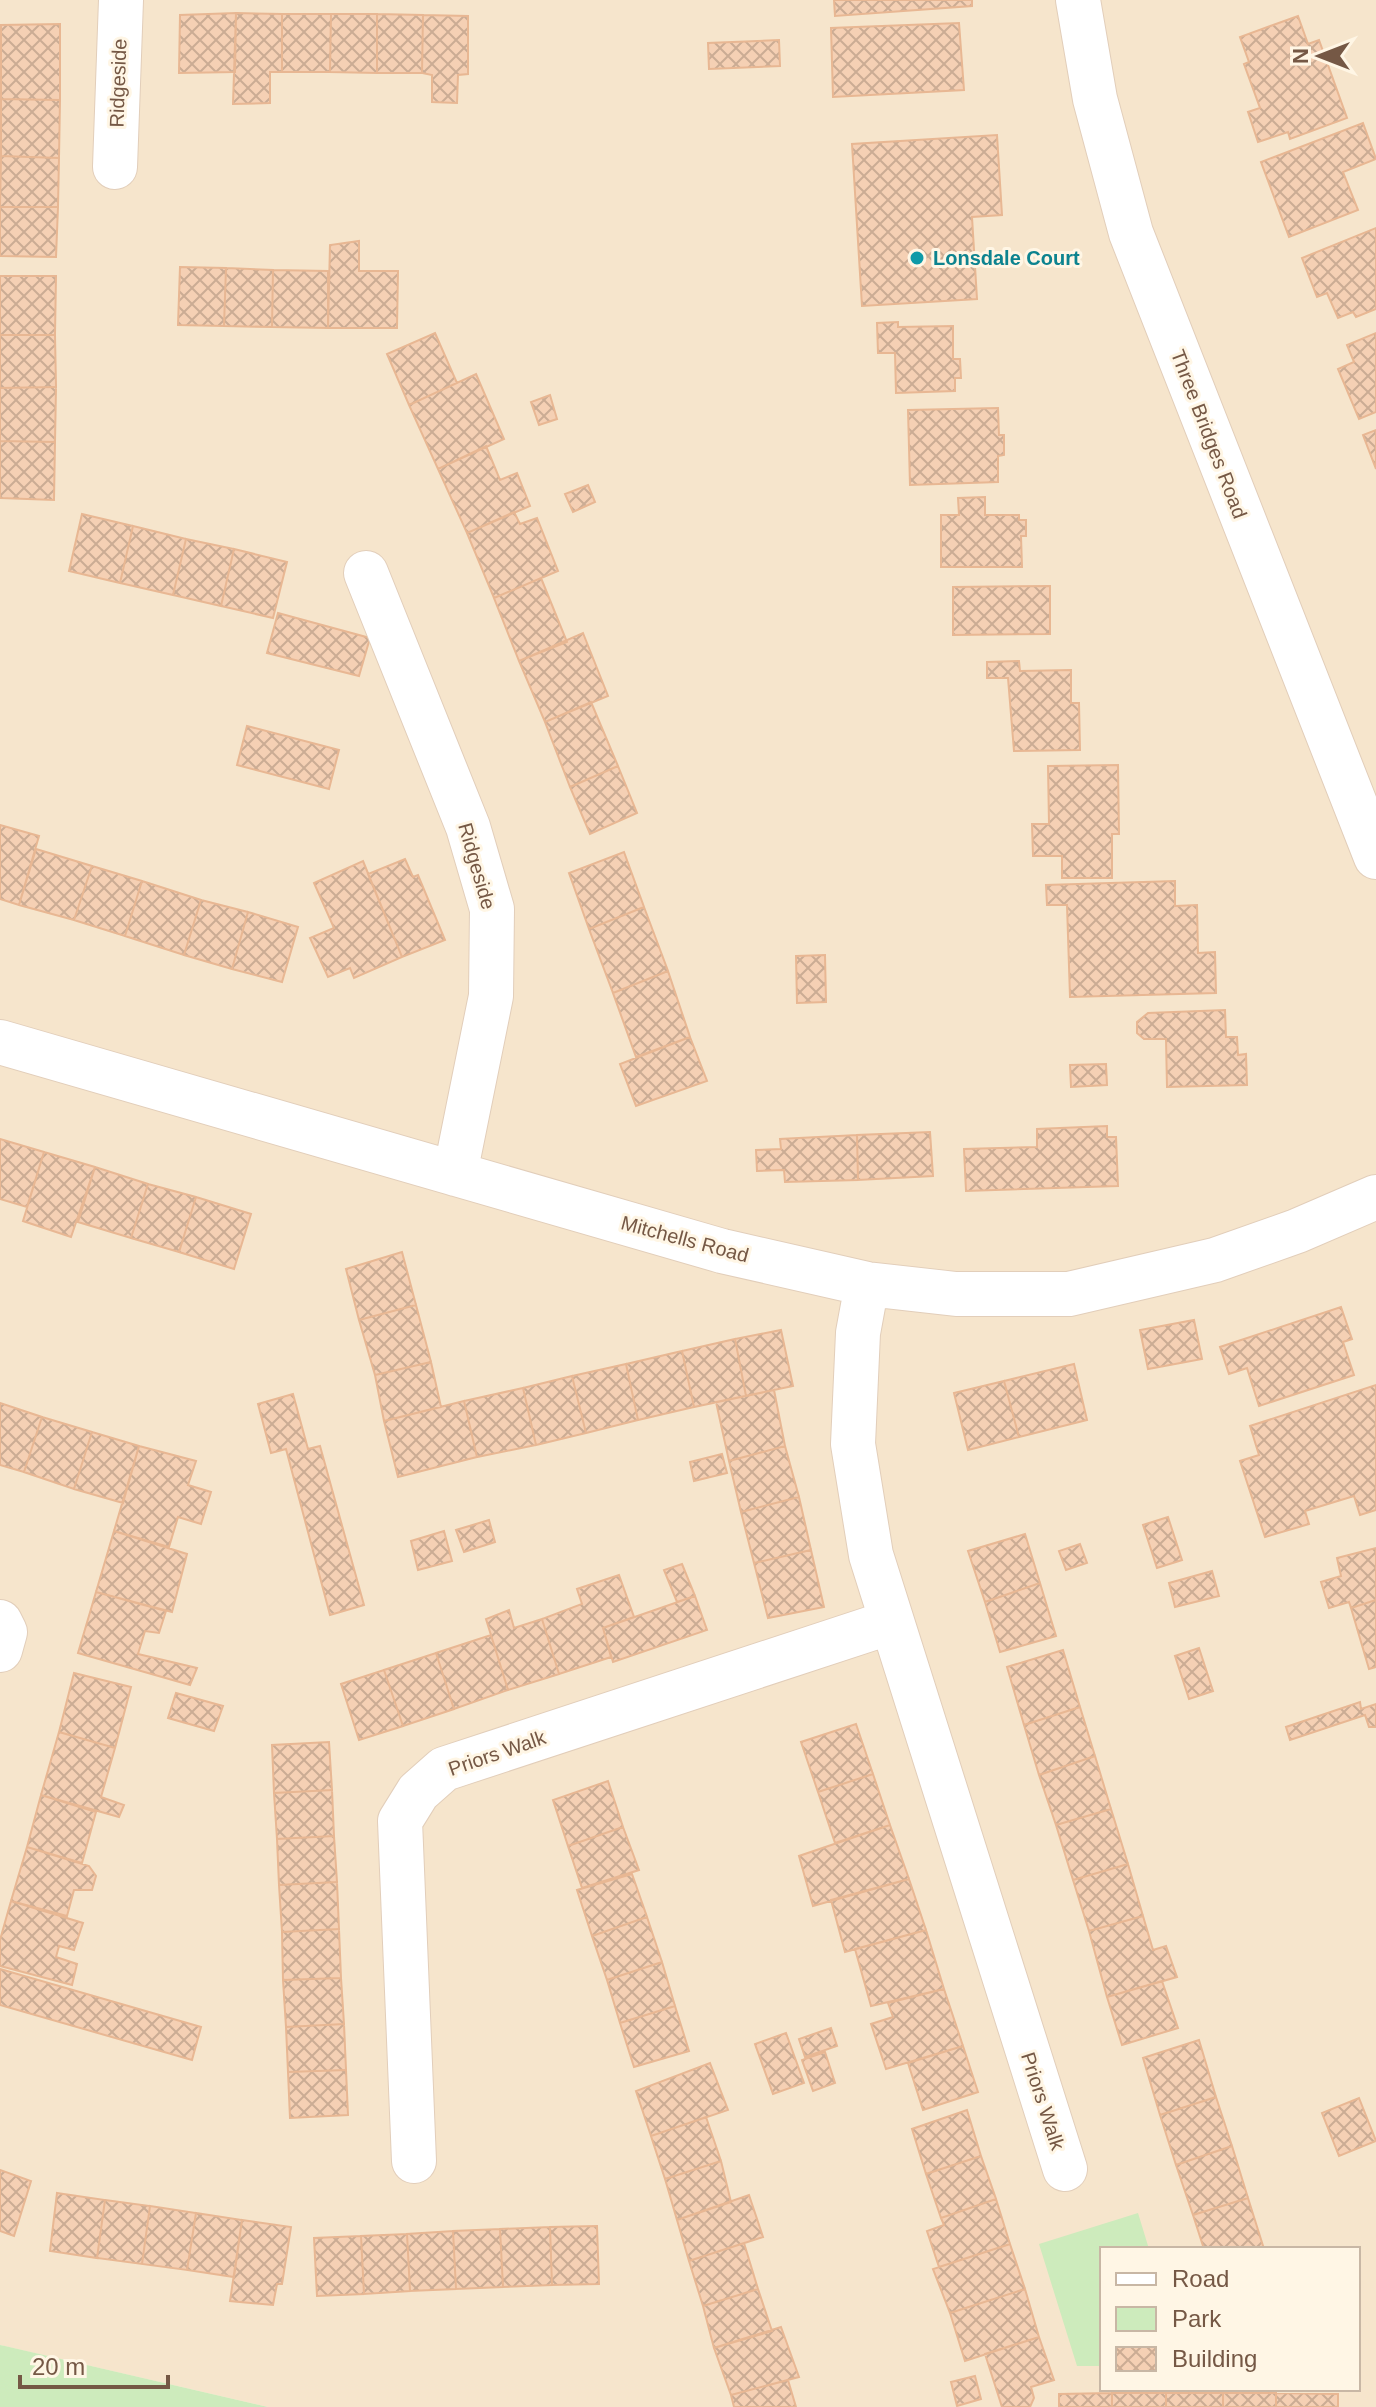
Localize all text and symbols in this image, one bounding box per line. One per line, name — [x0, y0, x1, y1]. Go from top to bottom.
north arrow — [1280, 16, 1360, 96]
street label: Ridgeside — [105, 38, 131, 128]
text: N — [1288, 48, 1313, 64]
place label: Lonsdale Court — [933, 247, 1080, 269]
marker: Lonsdale Court — [908, 249, 926, 267]
street label: Three Bridges Road — [1167, 347, 1251, 521]
street label: Ridgeside — [454, 820, 500, 912]
street label: Mitchells Road — [619, 1211, 751, 1267]
street label: Priors Walk — [445, 1726, 550, 1780]
street label: Priors Walk — [1017, 2049, 1069, 2154]
legend — [1100, 2247, 1360, 2391]
text: Road — [1172, 2265, 1229, 2292]
text: Park — [1172, 2305, 1222, 2332]
scale bar — [20, 2339, 168, 2389]
text: Building — [1172, 2345, 1257, 2372]
text: 20 m — [32, 2353, 85, 2380]

